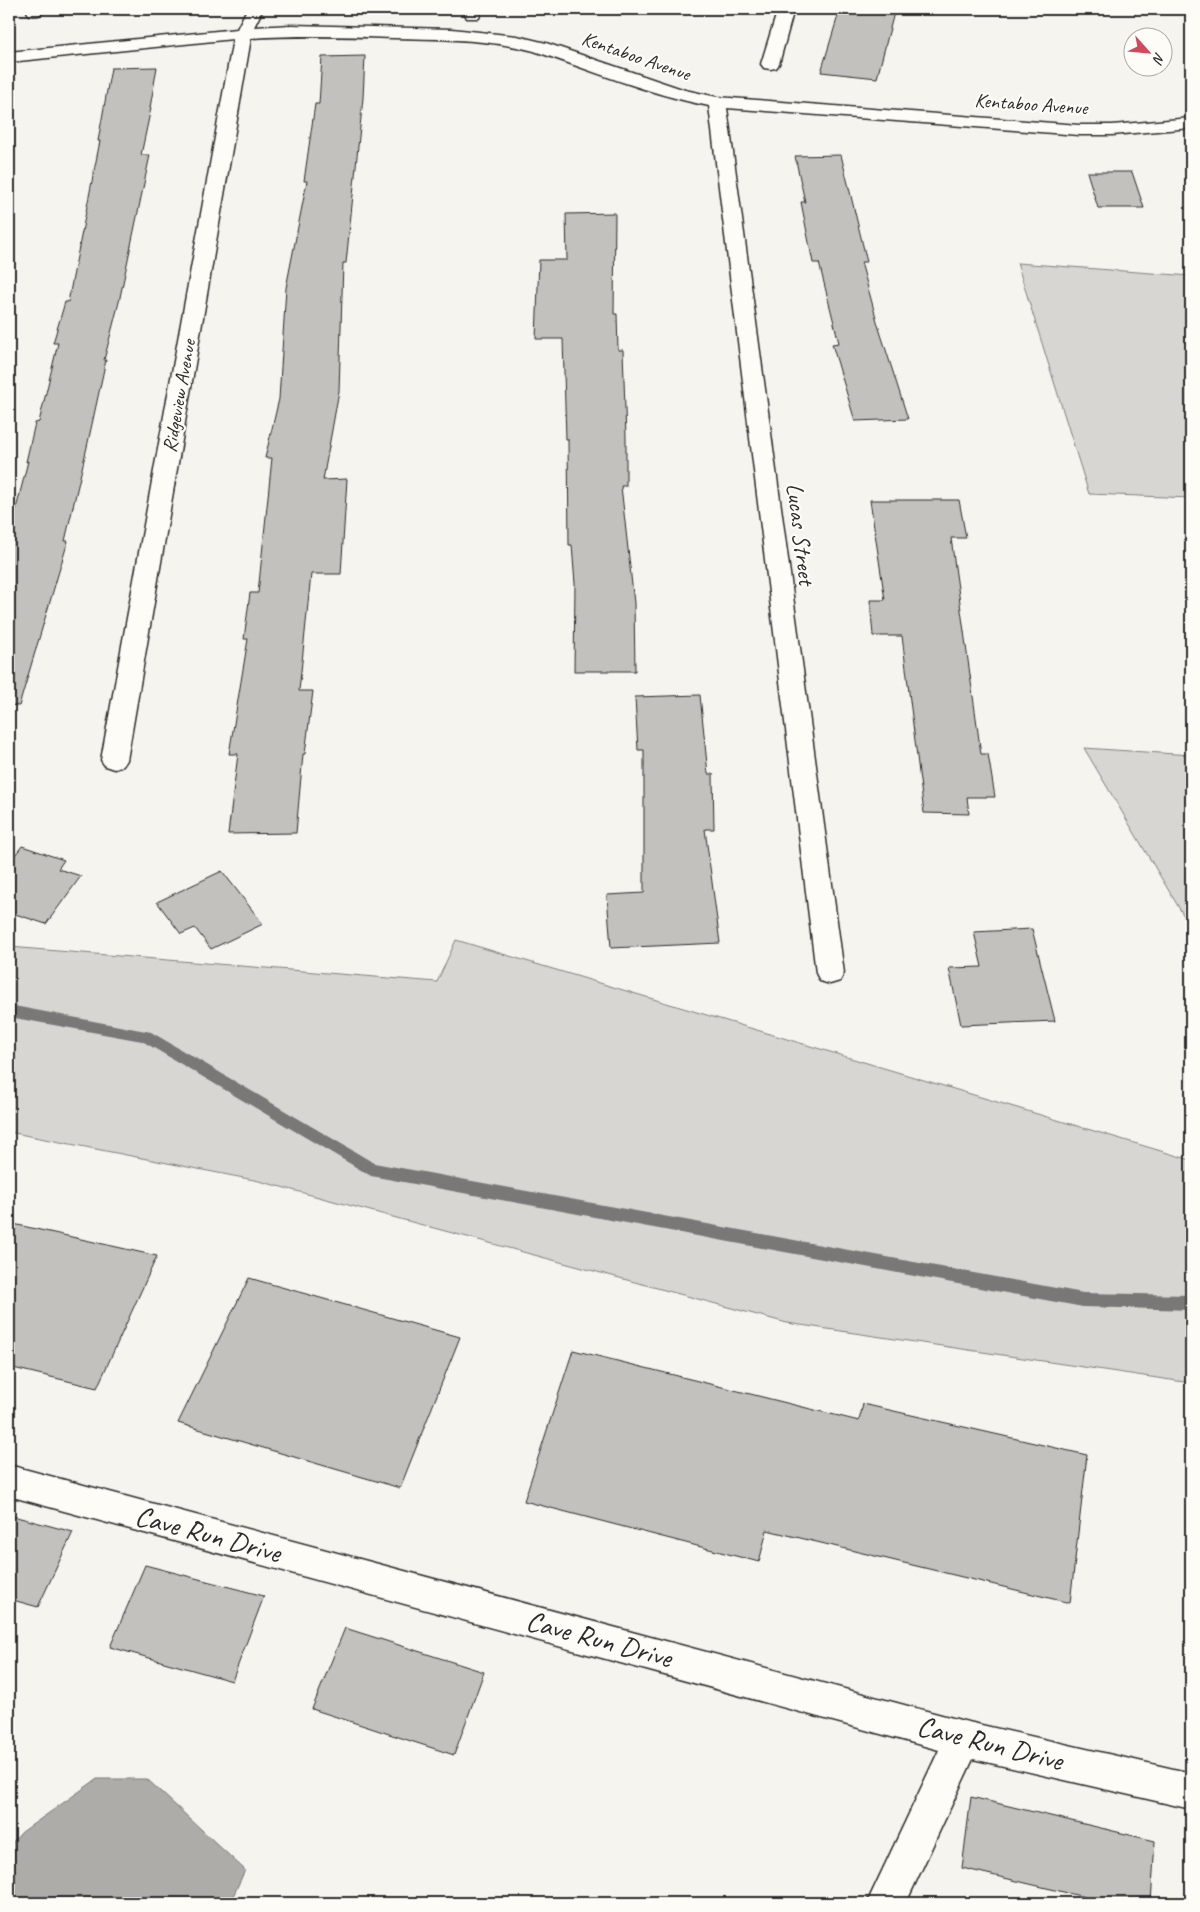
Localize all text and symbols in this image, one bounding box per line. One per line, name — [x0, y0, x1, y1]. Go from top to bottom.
street label: Kentaboo Avenue — [579, 26, 695, 87]
north arrow — [1122, 28, 1172, 78]
text: N — [1149, 50, 1169, 67]
street label: Kentaboo Avenue — [974, 88, 1090, 121]
street label: Ridgeview Avenue — [157, 336, 201, 454]
street label: Lucas Street — [780, 482, 822, 589]
street label: Cave Run Drive — [131, 1497, 286, 1572]
street label: Cave Run Drive — [522, 1602, 677, 1677]
street label: Cave Run Drive — [913, 1707, 1068, 1779]

